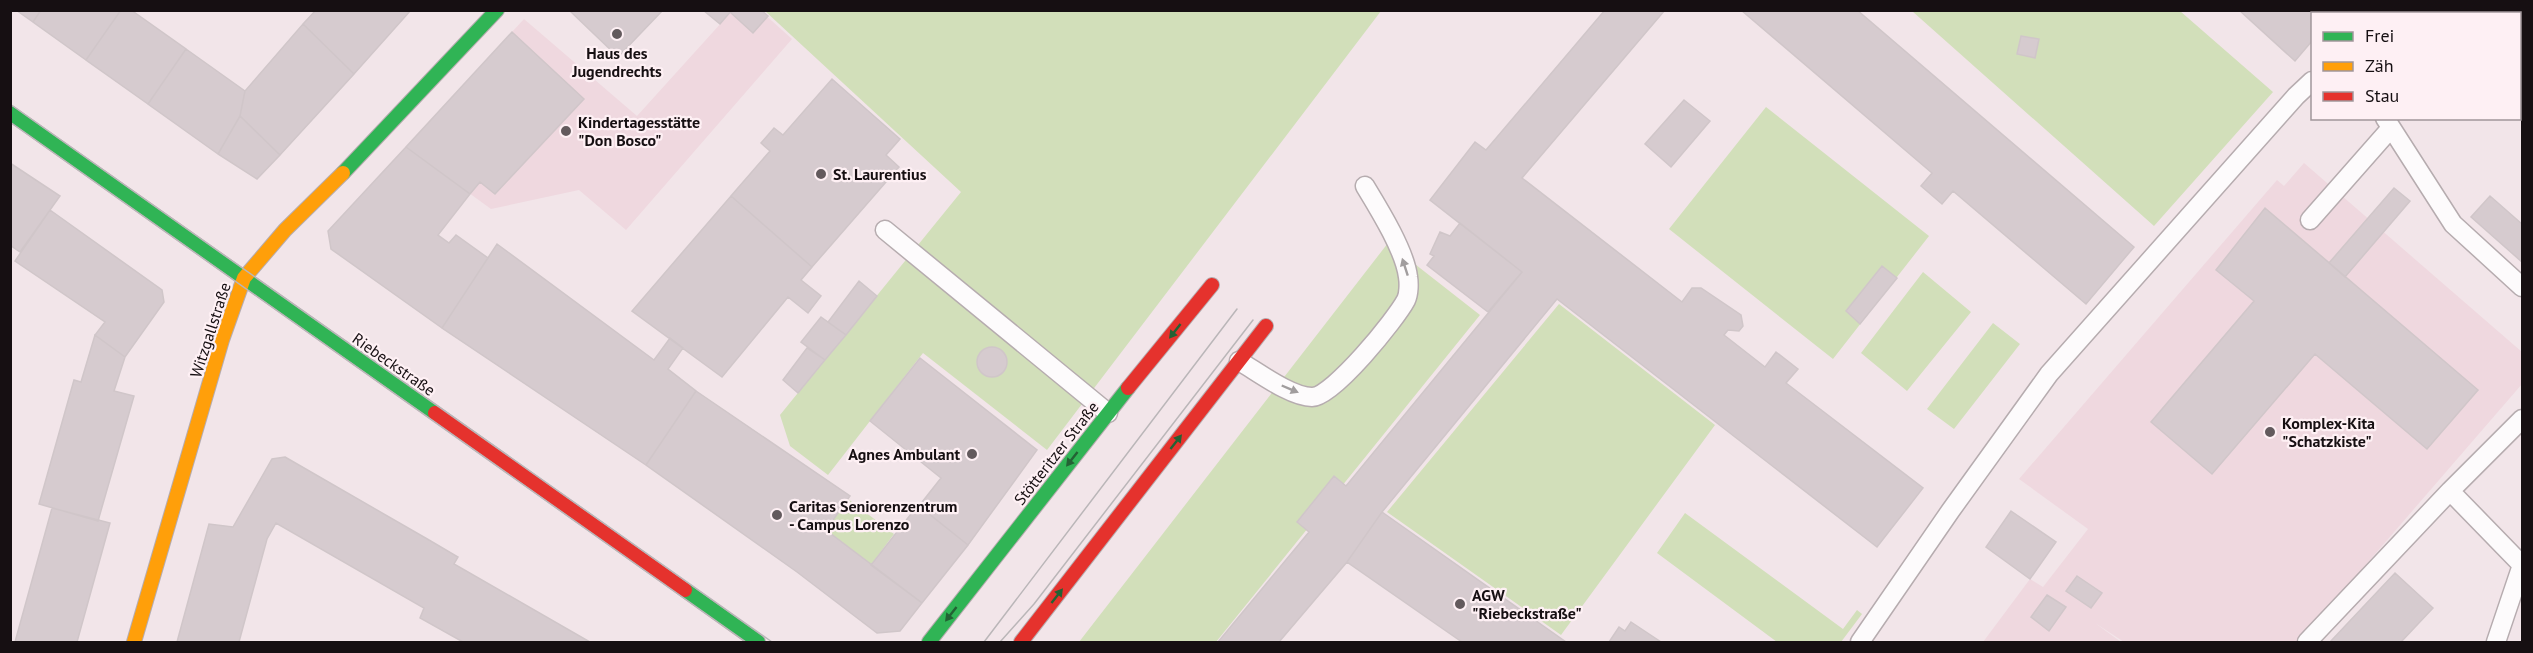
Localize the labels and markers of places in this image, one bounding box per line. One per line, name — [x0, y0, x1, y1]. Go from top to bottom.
marker: Haus des Jugendrechts — [610, 27, 624, 41]
place label: Haus des Jugendrechts — [571, 43, 662, 81]
place label: Kindertagesstätte "Don Bosco" — [578, 112, 700, 150]
marker: Kindertagesstätte "Don Bosco" — [559, 124, 573, 138]
place label: St. Laurentius — [833, 164, 927, 184]
marker: St. Laurentius — [814, 167, 828, 181]
place label: Komplex-Kita "Schatzkiste" — [2282, 413, 2375, 451]
marker: Komplex-Kita "Schatzkiste" — [2263, 425, 2277, 439]
place label: Agnes Ambulant — [848, 444, 960, 464]
marker: Agnes Ambulant — [965, 447, 979, 461]
place label: Caritas Seniorenzentrum - Campus Lorenzo — [789, 496, 957, 534]
marker: Caritas Seniorenzentrum - Campus Lorenzo — [770, 508, 784, 522]
place label: AGW "Riebeckstraße" — [1472, 585, 1582, 623]
marker: AGW "Riebeckstraße" — [1453, 597, 1467, 611]

